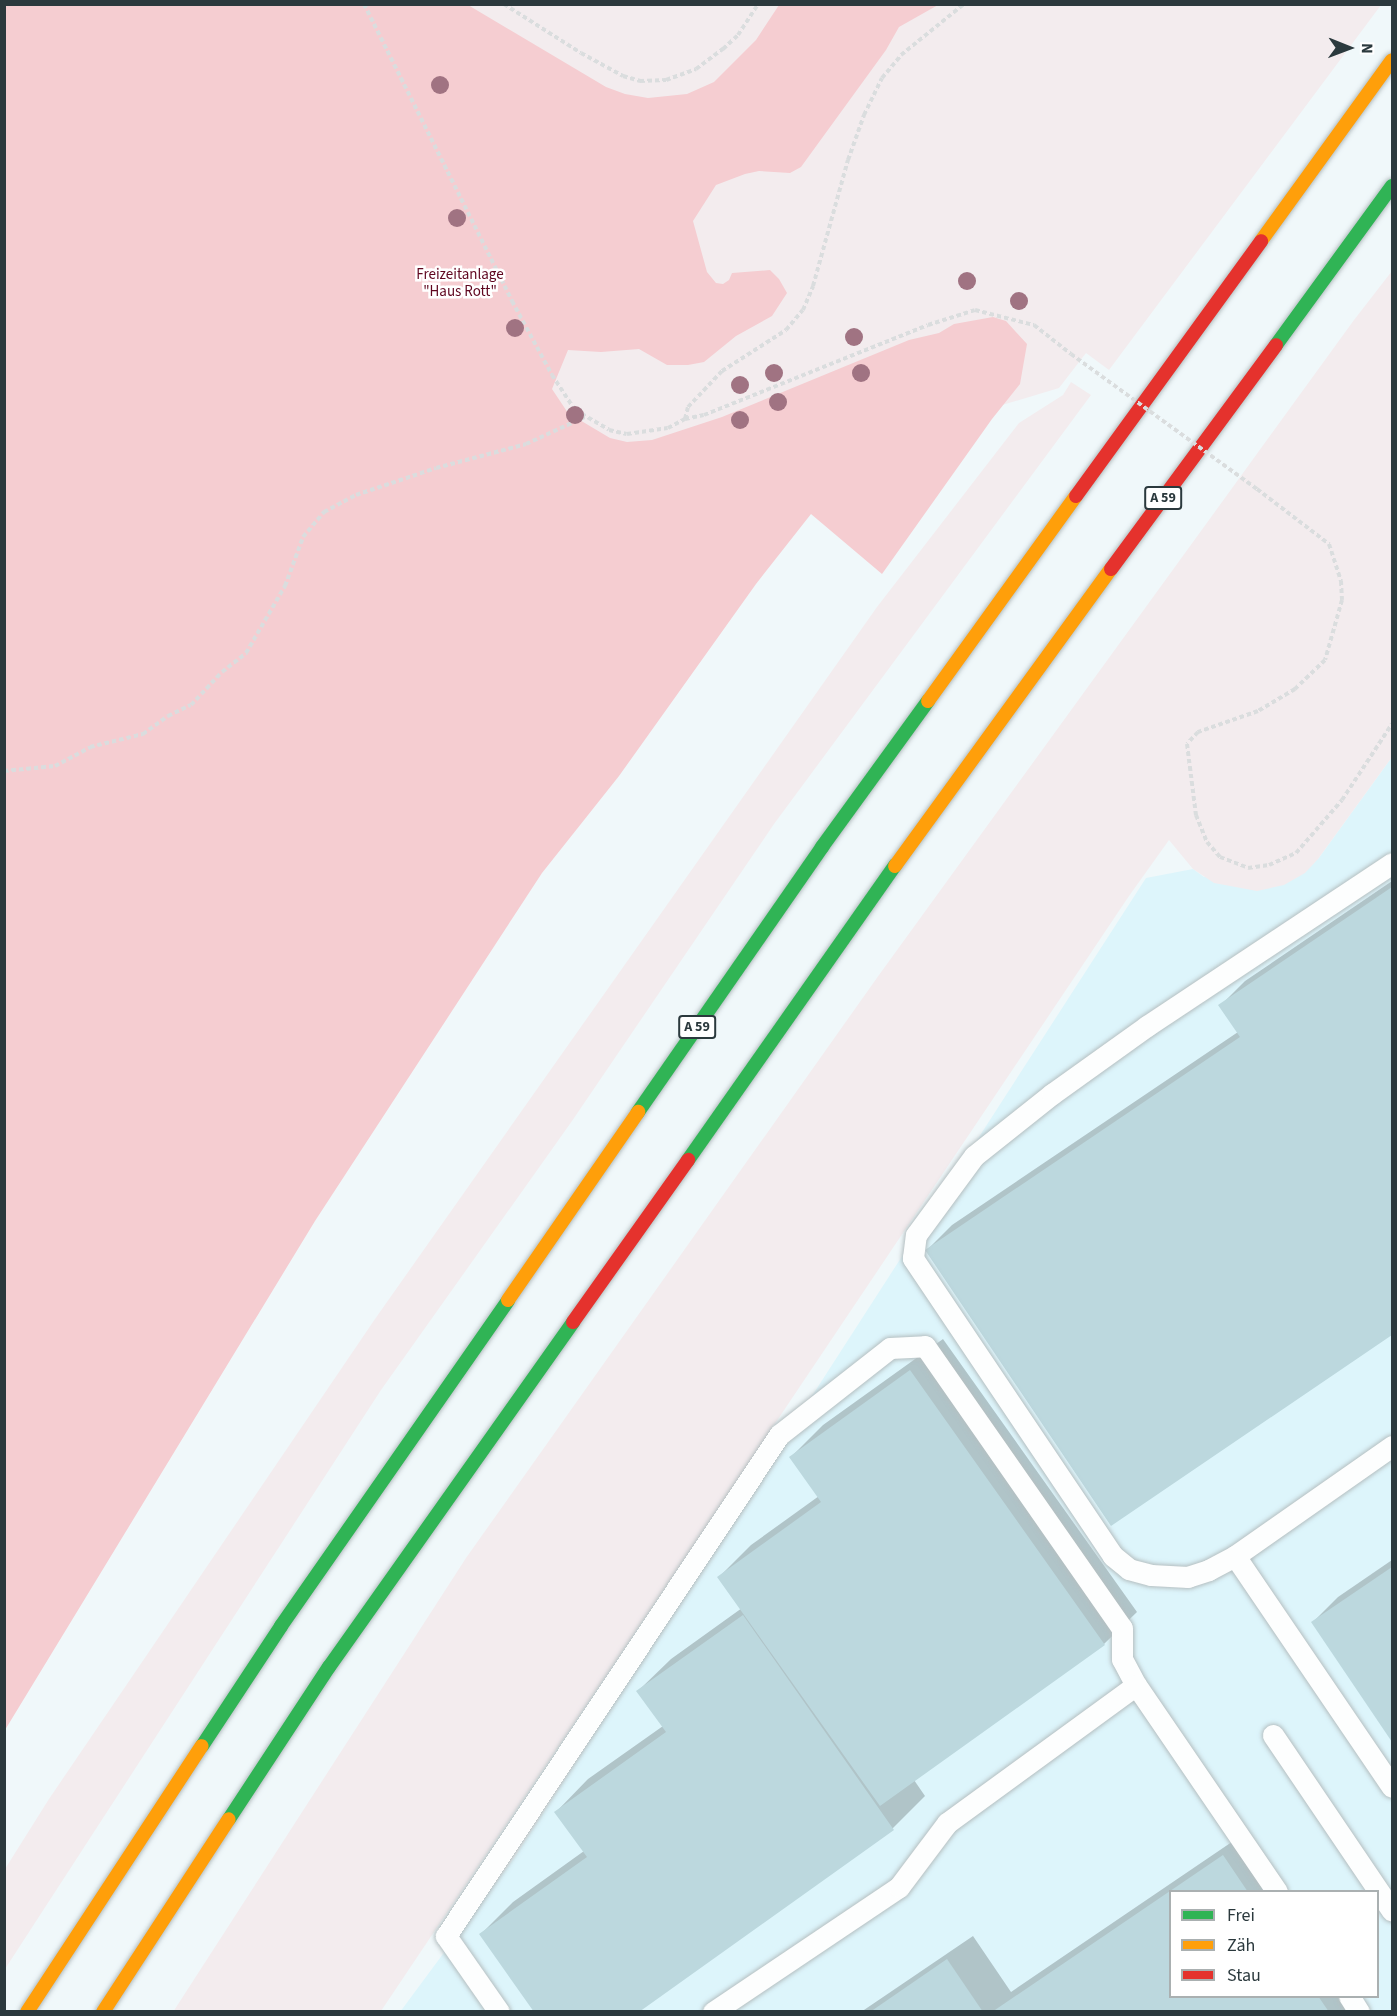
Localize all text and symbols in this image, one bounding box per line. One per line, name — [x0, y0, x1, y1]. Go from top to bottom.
north arrow — [1319, 18, 1379, 78]
text: N — [1356, 43, 1378, 54]
park label: Freizeitanlage "Haus Rott" — [416, 265, 504, 300]
road number: A 59 — [1144, 487, 1182, 509]
road number: A 59 — [678, 1016, 716, 1038]
legend — [1169, 1890, 1379, 1998]
text: Frei — [1227, 1903, 1255, 1928]
text: Zäh — [1227, 1933, 1255, 1958]
text: Stau — [1227, 1963, 1261, 1988]

